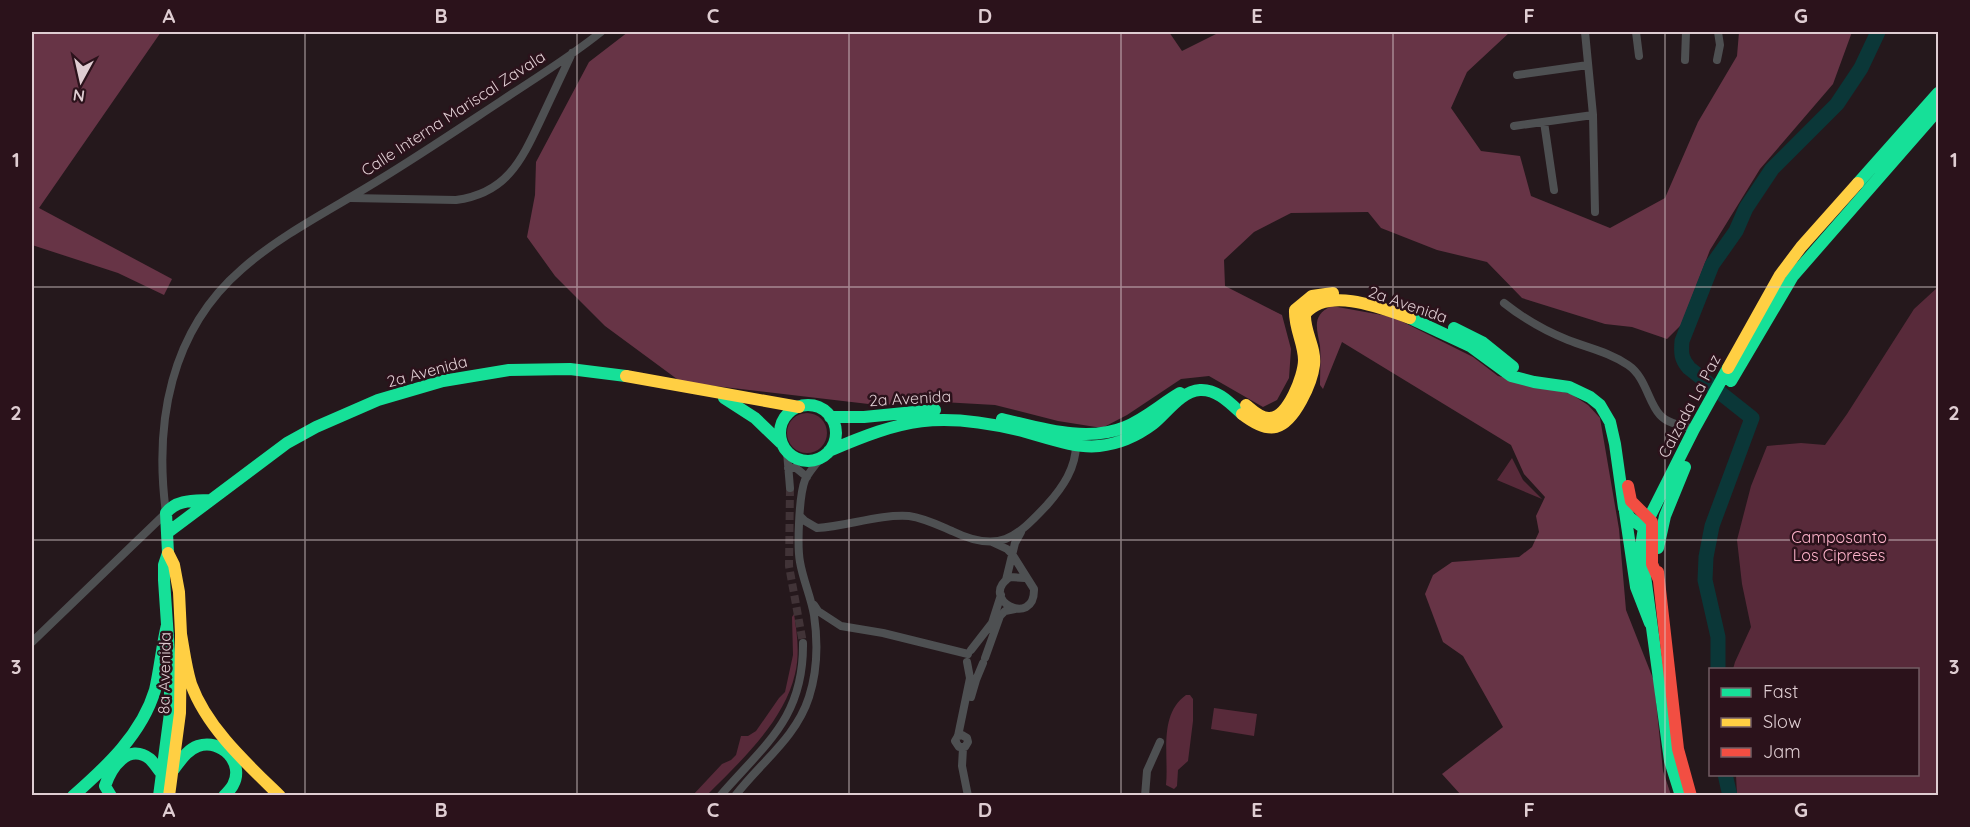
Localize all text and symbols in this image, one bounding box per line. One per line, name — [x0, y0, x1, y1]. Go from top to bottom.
text: A — [163, 3, 176, 28]
text: B — [434, 3, 448, 28]
text: C — [707, 3, 720, 28]
text: D — [978, 3, 992, 28]
text: E — [1251, 3, 1263, 28]
text: F — [1523, 3, 1535, 28]
text: G — [1794, 3, 1808, 28]
street label: Calle Interna Mariscal Zavala — [357, 46, 549, 180]
north arrow — [51, 51, 111, 111]
text: N — [72, 85, 86, 107]
text: 1 — [12, 147, 20, 172]
text: 1 — [1950, 147, 1958, 172]
street label: 2a Avenida — [1366, 281, 1450, 327]
street label: 2a Avenida — [385, 351, 469, 391]
street label: Calzada La Paz — [1653, 351, 1725, 461]
street label: 2a Avenida — [868, 386, 952, 410]
text: 2 — [10, 400, 22, 425]
text: 2 — [1948, 400, 1960, 425]
park label: Camposanto Los Cipreses — [1791, 527, 1887, 565]
street label: 8a Avenida — [153, 632, 175, 714]
text: 3 — [11, 654, 21, 679]
text: 3 — [1949, 654, 1959, 679]
legend — [1709, 668, 1919, 776]
text: Fast — [1763, 680, 1798, 703]
text: Slow — [1763, 710, 1801, 733]
text: Jam — [1763, 740, 1801, 763]
text: A — [163, 797, 176, 822]
text: B — [434, 797, 448, 822]
text: C — [707, 797, 720, 822]
text: D — [978, 797, 992, 822]
text: E — [1251, 797, 1263, 822]
text: F — [1523, 797, 1535, 822]
text: G — [1794, 797, 1808, 822]

